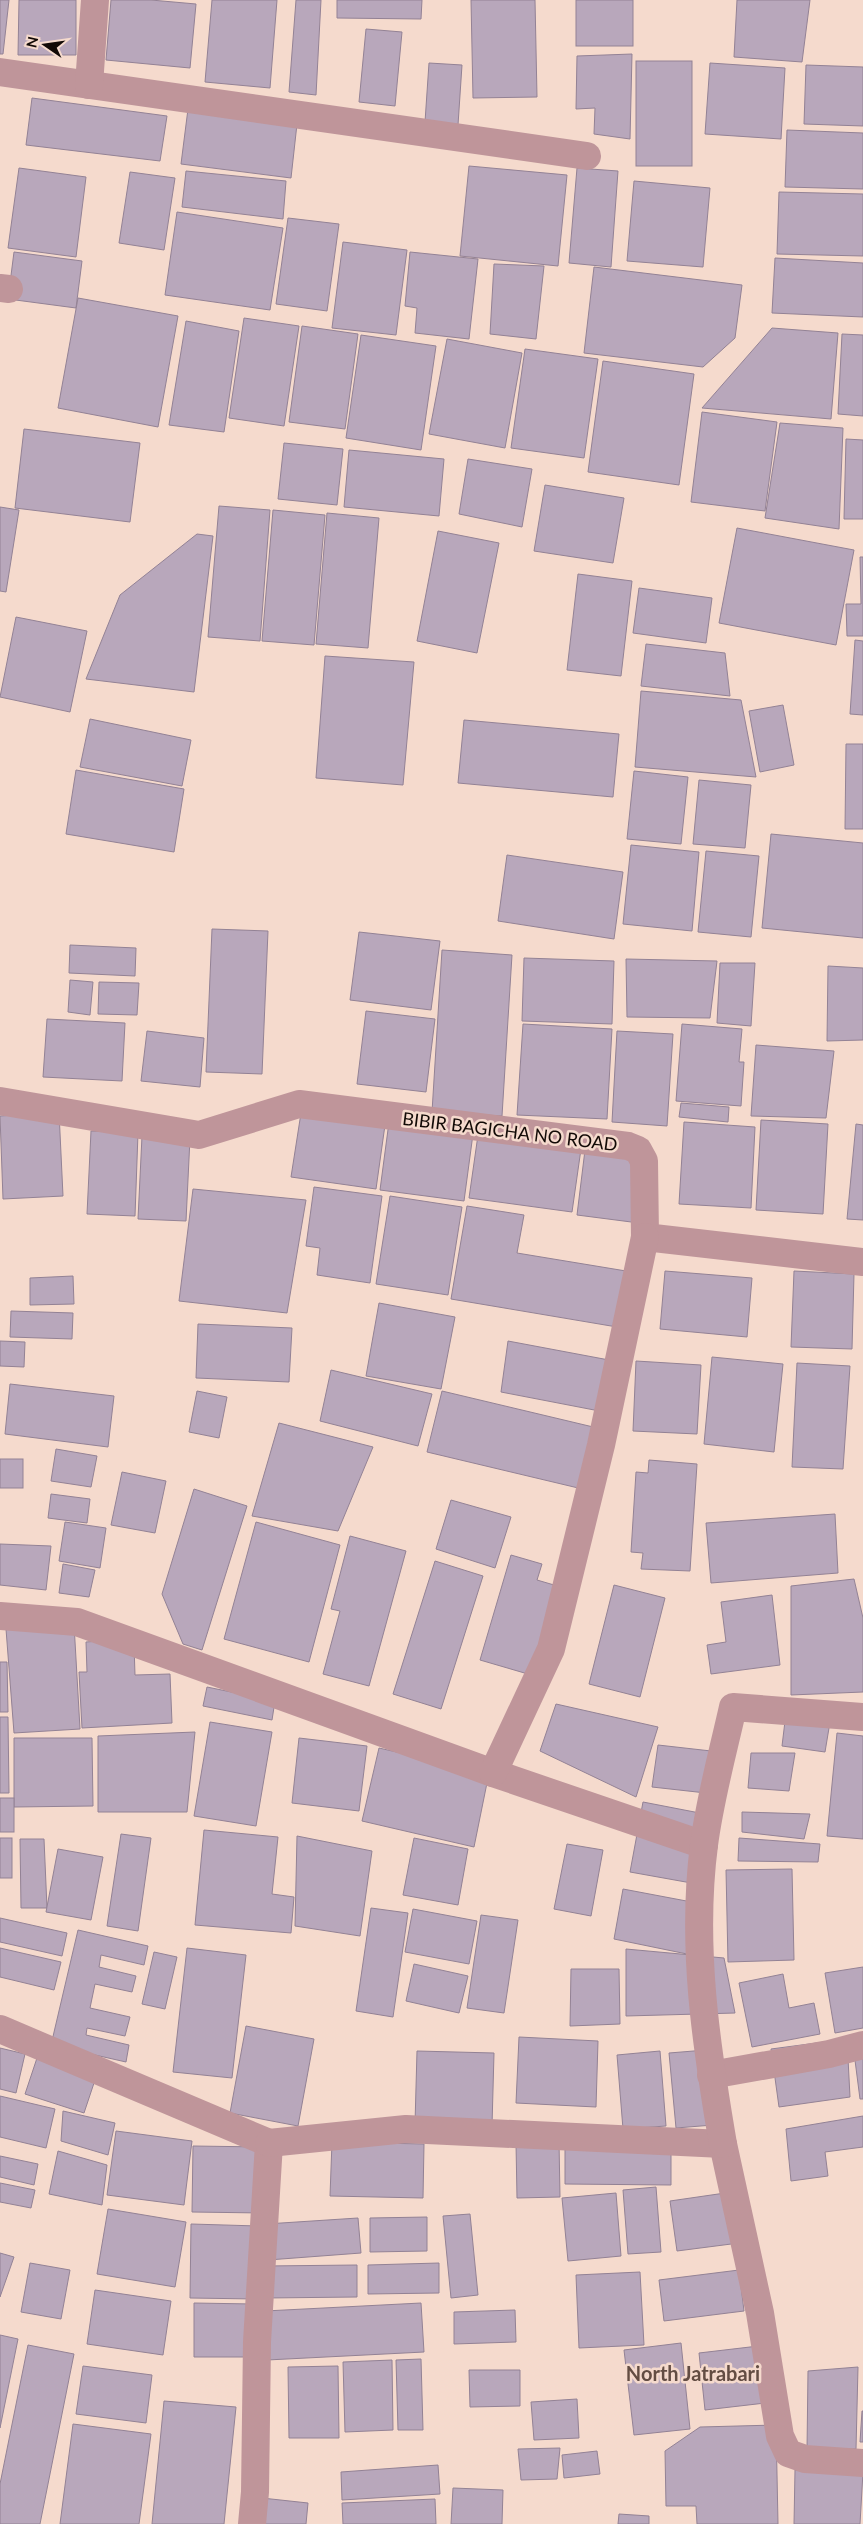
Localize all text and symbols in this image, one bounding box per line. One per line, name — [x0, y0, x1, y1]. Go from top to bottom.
north arrow — [20, 20, 70, 70]
text: N — [22, 35, 41, 49]
street label: BIBIR BAGICHA NO ROAD — [401, 1107, 619, 1155]
district label: North Jatrabari — [626, 2361, 760, 2385]

